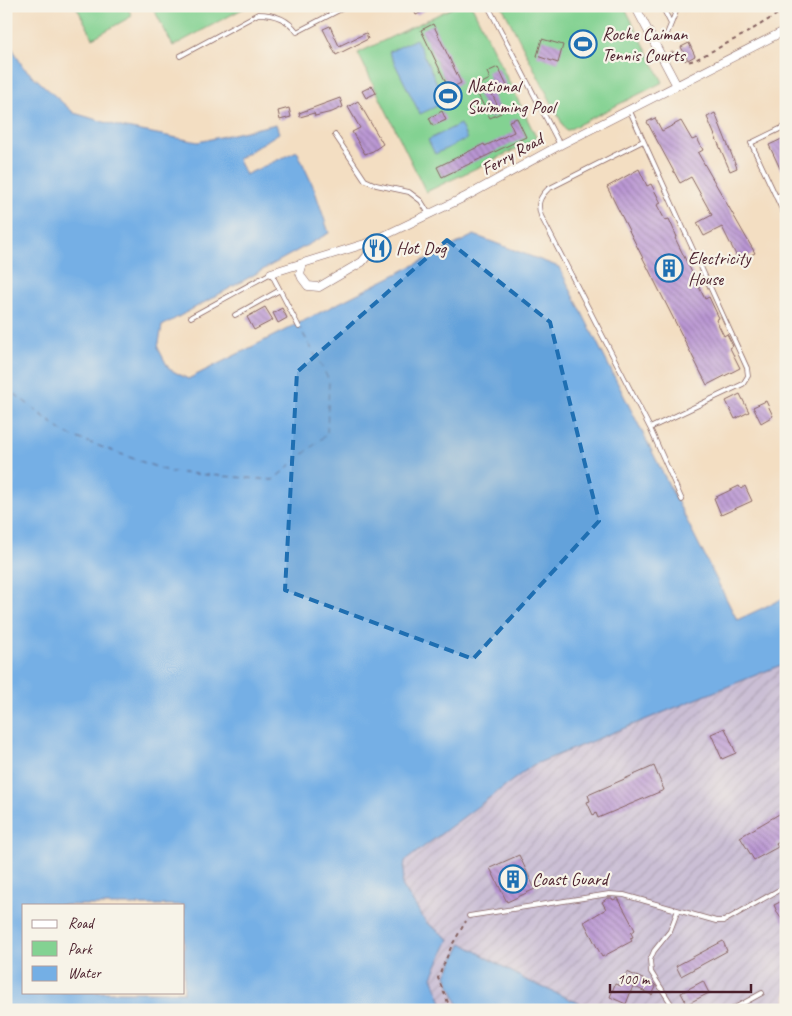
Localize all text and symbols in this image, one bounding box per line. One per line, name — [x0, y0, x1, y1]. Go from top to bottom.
place label: Roche Caiman Tennis Courts — [602, 23, 688, 66]
sports icon: Roche Caiman Tennis Courts — [568, 29, 598, 59]
place label: National Swimming Pool — [467, 75, 558, 118]
sports icon: National Swimming Pool — [433, 81, 463, 111]
street label: Ferry Road — [477, 127, 549, 180]
restaurant icon: Hot Dog — [362, 233, 392, 263]
place label: Hot Dog — [396, 237, 448, 259]
place label: Electricity House — [688, 247, 752, 290]
building icon: Electricity House — [654, 253, 684, 283]
building icon: Coast Guard — [498, 864, 528, 894]
place label: Coast Guard — [532, 868, 610, 890]
legend — [22, 904, 185, 994]
text: Road — [68, 914, 95, 933]
text: Park — [68, 940, 93, 959]
scale bar — [610, 961, 751, 993]
text: Water — [68, 964, 102, 983]
text: 100 m — [617, 970, 651, 989]

